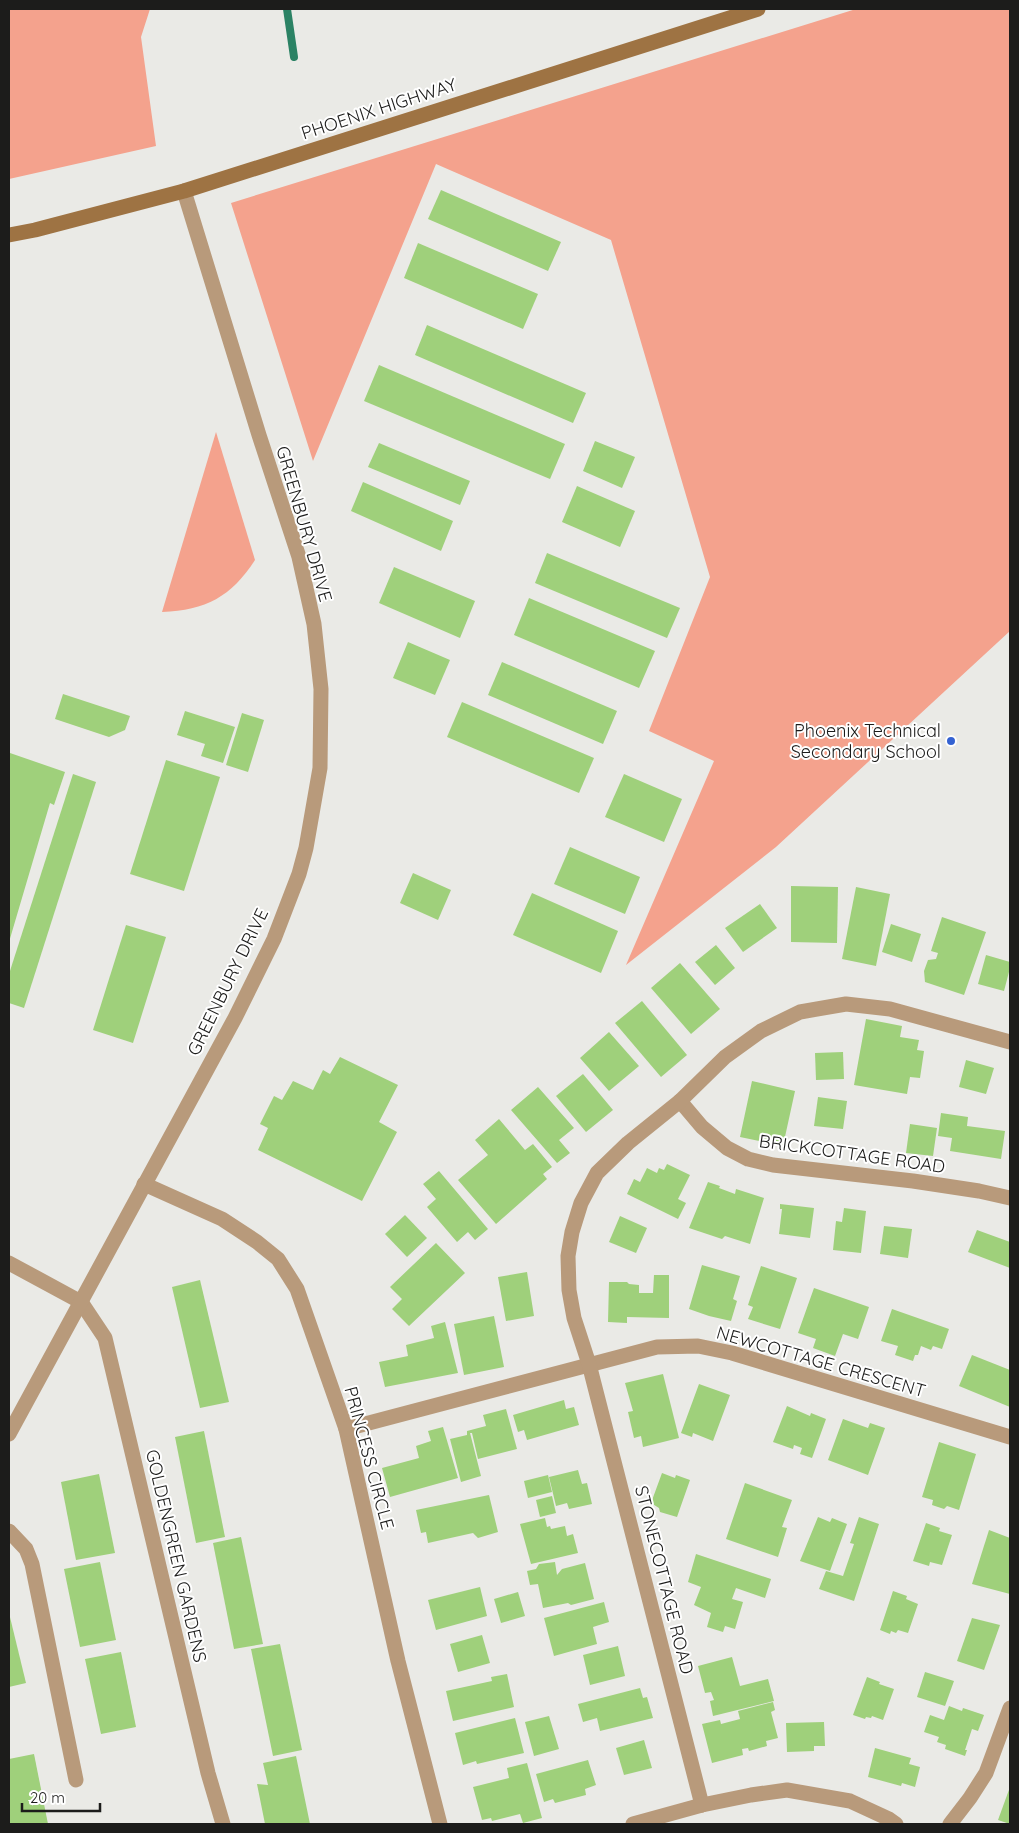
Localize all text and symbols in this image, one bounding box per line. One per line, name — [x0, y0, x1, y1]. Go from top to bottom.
street label: PHOENIX HIGHWAY — [298, 73, 459, 144]
street label: GREENBURY DRIVE — [271, 443, 338, 604]
place label: Phoenix Technical Secondary School — [791, 719, 941, 763]
marker: Phoenix Technical Secondary School — [945, 735, 957, 747]
street label: GREENBURY DRIVE — [182, 904, 273, 1059]
street label: BRICKCOTTAGE ROAD — [758, 1129, 947, 1178]
street label: NEWCOTTAGE CRESCENT — [714, 1321, 928, 1402]
street label: PRINCESS CIRCLE — [339, 1384, 400, 1532]
street label: GOLDENGREEN GARDENS — [141, 1447, 212, 1665]
street label: STONECOTTAGE ROAD — [630, 1483, 699, 1677]
scale bar — [22, 1780, 100, 1812]
text: 20 m — [30, 1788, 65, 1807]

